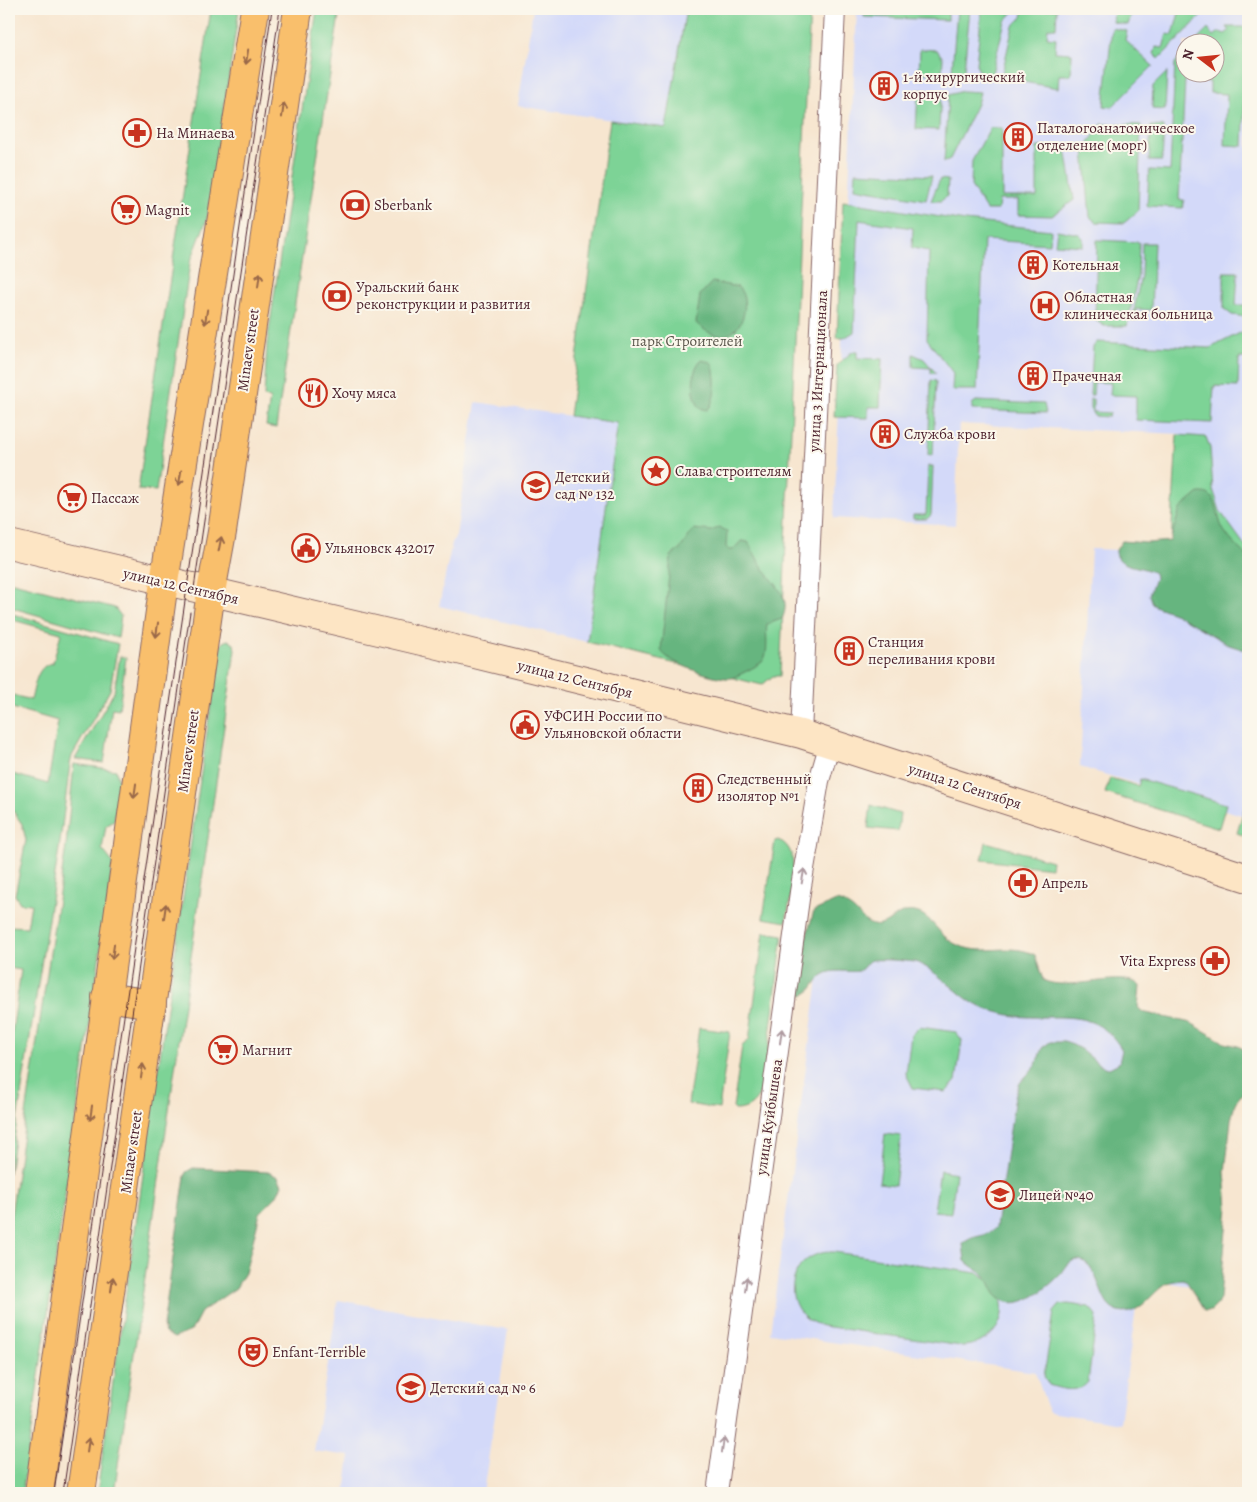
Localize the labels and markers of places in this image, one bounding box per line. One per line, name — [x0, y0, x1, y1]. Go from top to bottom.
place label: 1-й хирургический корпус — [903, 67, 1025, 104]
building icon: 1-й хирургический корпус — [869, 71, 899, 101]
pharmacy icon: На Минаева — [122, 118, 152, 148]
place label: Паталогоанатомическое отделение (морг) — [1037, 118, 1195, 155]
building icon: Паталогоанатомическое отделение (морг) — [1003, 122, 1033, 152]
place label: На Минаева — [156, 123, 235, 143]
bank icon: Sberbank — [340, 190, 370, 220]
supermarket icon: Magnit — [111, 195, 141, 225]
place label: Sberbank — [374, 195, 433, 215]
place label: Magnit — [145, 200, 190, 220]
building icon: Котельная — [1018, 250, 1048, 280]
place label: Котельная — [1052, 255, 1119, 275]
place label: Уральский банк реконструкции и развития — [356, 277, 530, 314]
bank icon: Уральский банк реконструкции и развития — [322, 281, 352, 311]
place label: Областная клиническая больница — [1064, 287, 1213, 324]
hospital icon: Областная клиническая больница — [1030, 291, 1060, 321]
building icon: Прачечная — [1018, 361, 1048, 391]
place label: Прачечная — [1052, 366, 1122, 386]
restaurant icon: Хочу мяса — [298, 378, 328, 408]
place label: Хочу мяса — [332, 383, 397, 403]
building icon: Служба крови — [870, 419, 900, 449]
place label: Служба крови — [904, 424, 996, 444]
place icon: Слава строителям — [641, 456, 671, 486]
place label: Слава строителям — [675, 461, 791, 481]
place label: Детский сад № 132 — [555, 467, 614, 504]
school or university icon: Детский сад № 132 — [521, 471, 551, 501]
supermarket icon: Пассаж — [57, 483, 87, 513]
place label: Пассаж — [91, 488, 139, 508]
public building icon: Ульяновск 432017 — [291, 533, 321, 563]
place label: Ульяновск 432017 — [325, 538, 435, 558]
place label: Станция переливания крови — [868, 632, 996, 669]
building icon: Станция переливания крови — [834, 636, 864, 666]
place label: УФСИН России по Ульяновской области — [544, 706, 682, 743]
public building icon: УФСИН России по Ульяновской области — [510, 710, 540, 740]
place label: Следственный изолятор №1 — [717, 769, 812, 806]
building icon: Следственный изолятор №1 — [683, 773, 713, 803]
pharmacy icon: Апрель — [1008, 868, 1038, 898]
place label: Апрель — [1041, 873, 1088, 893]
pharmacy icon: Vita Express — [1200, 946, 1230, 976]
place label: Vita Express — [1119, 951, 1196, 971]
supermarket icon: Магнит — [208, 1035, 238, 1065]
place label: Магнит — [242, 1040, 292, 1060]
school or university icon: Лицей №40 — [985, 1180, 1015, 1210]
place label: Лицей №40 — [1019, 1185, 1093, 1205]
theatre icon: Enfant-Terrible — [238, 1337, 268, 1367]
place label: Enfant-Terrible — [272, 1342, 366, 1362]
school or university icon: Детский сад № 6 — [396, 1373, 426, 1403]
place label: Детский сад № 6 — [430, 1378, 536, 1398]

